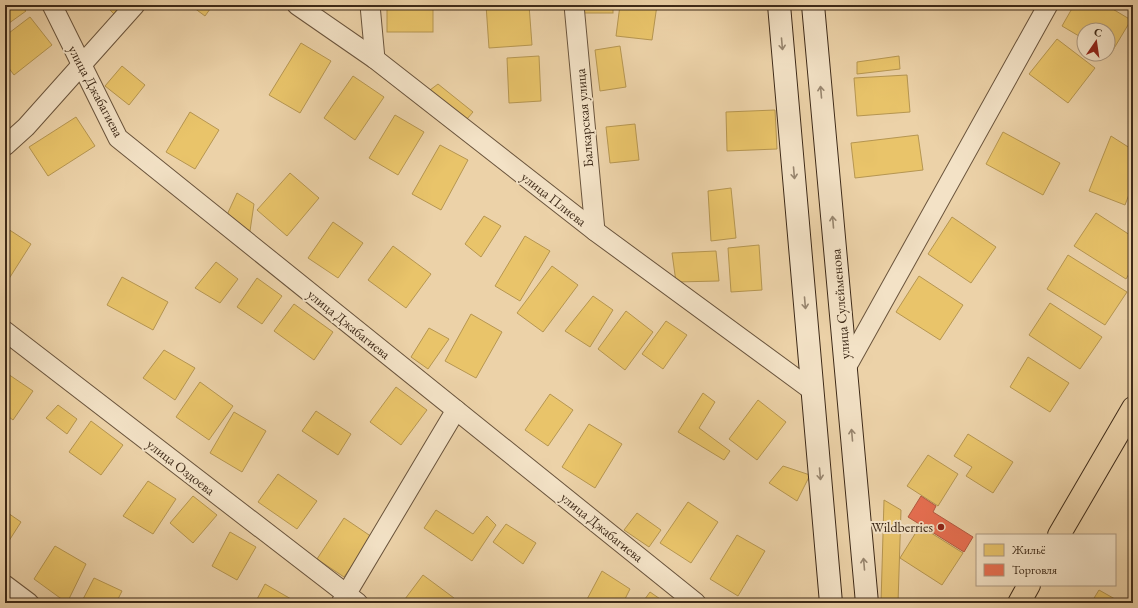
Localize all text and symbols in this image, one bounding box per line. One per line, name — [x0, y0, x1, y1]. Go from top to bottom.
north arrow — [1076, 22, 1116, 62]
text: С — [1093, 25, 1104, 40]
one-way arrow — [778, 37, 786, 50]
street label: улица Джабагиева — [64, 42, 128, 140]
street label: Балкарская улица — [571, 67, 597, 168]
one-way arrow — [817, 86, 824, 99]
one-way arrow — [790, 166, 797, 179]
street label: улица Плиева — [518, 168, 591, 230]
one-way arrow — [829, 216, 836, 229]
street label: улица Сулейменова — [826, 248, 854, 360]
street label: улица Джабагиева — [304, 285, 394, 363]
one-way arrow — [801, 296, 809, 309]
one-way arrow — [848, 429, 856, 442]
street label: улица Оздоева — [143, 435, 219, 499]
one-way arrow — [816, 467, 824, 480]
street label: улица Джабагиева — [557, 488, 647, 566]
place label: Wildberries — [871, 518, 933, 536]
marker: Wildberries — [936, 522, 946, 532]
legend — [976, 534, 1116, 586]
text: Жильё — [1011, 542, 1046, 558]
one-way arrow — [860, 558, 867, 571]
text: Торговля — [1012, 562, 1058, 578]

